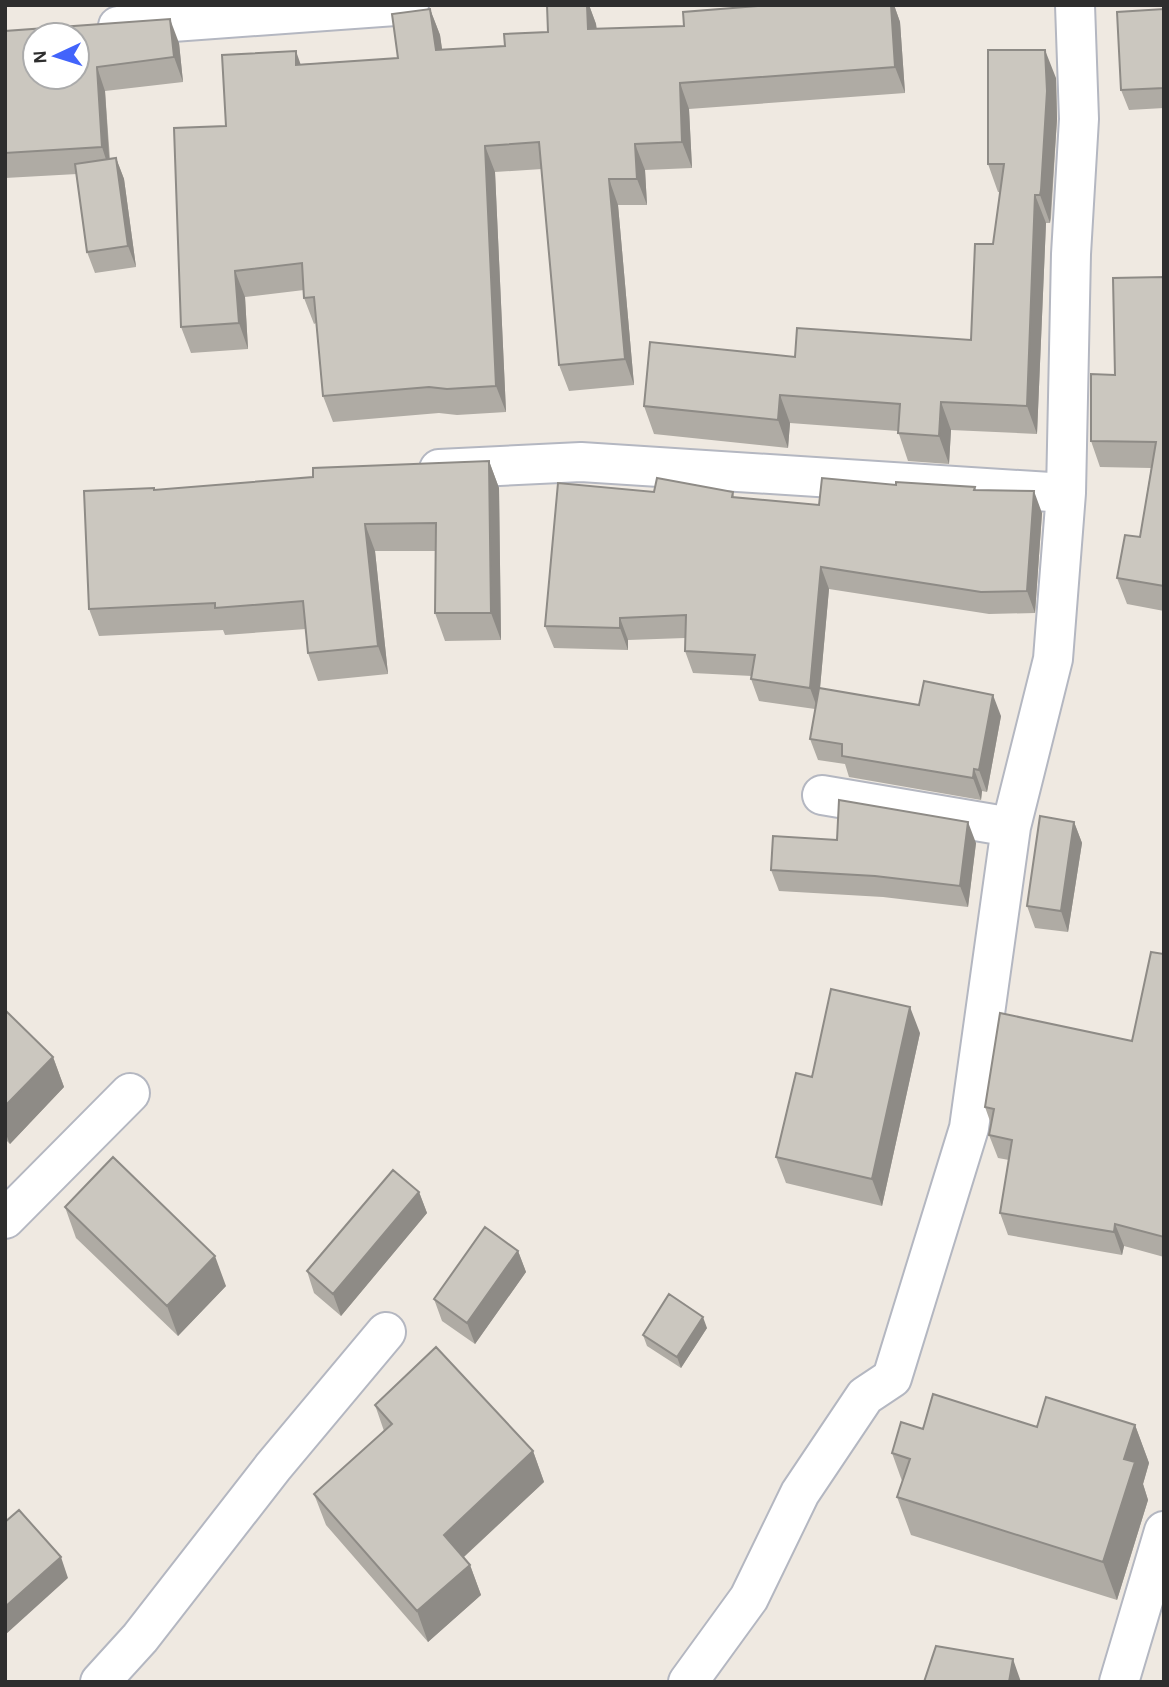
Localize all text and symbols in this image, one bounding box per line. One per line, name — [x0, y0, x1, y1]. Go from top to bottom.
north arrow — [21, 21, 91, 91]
text: N — [31, 50, 50, 64]

